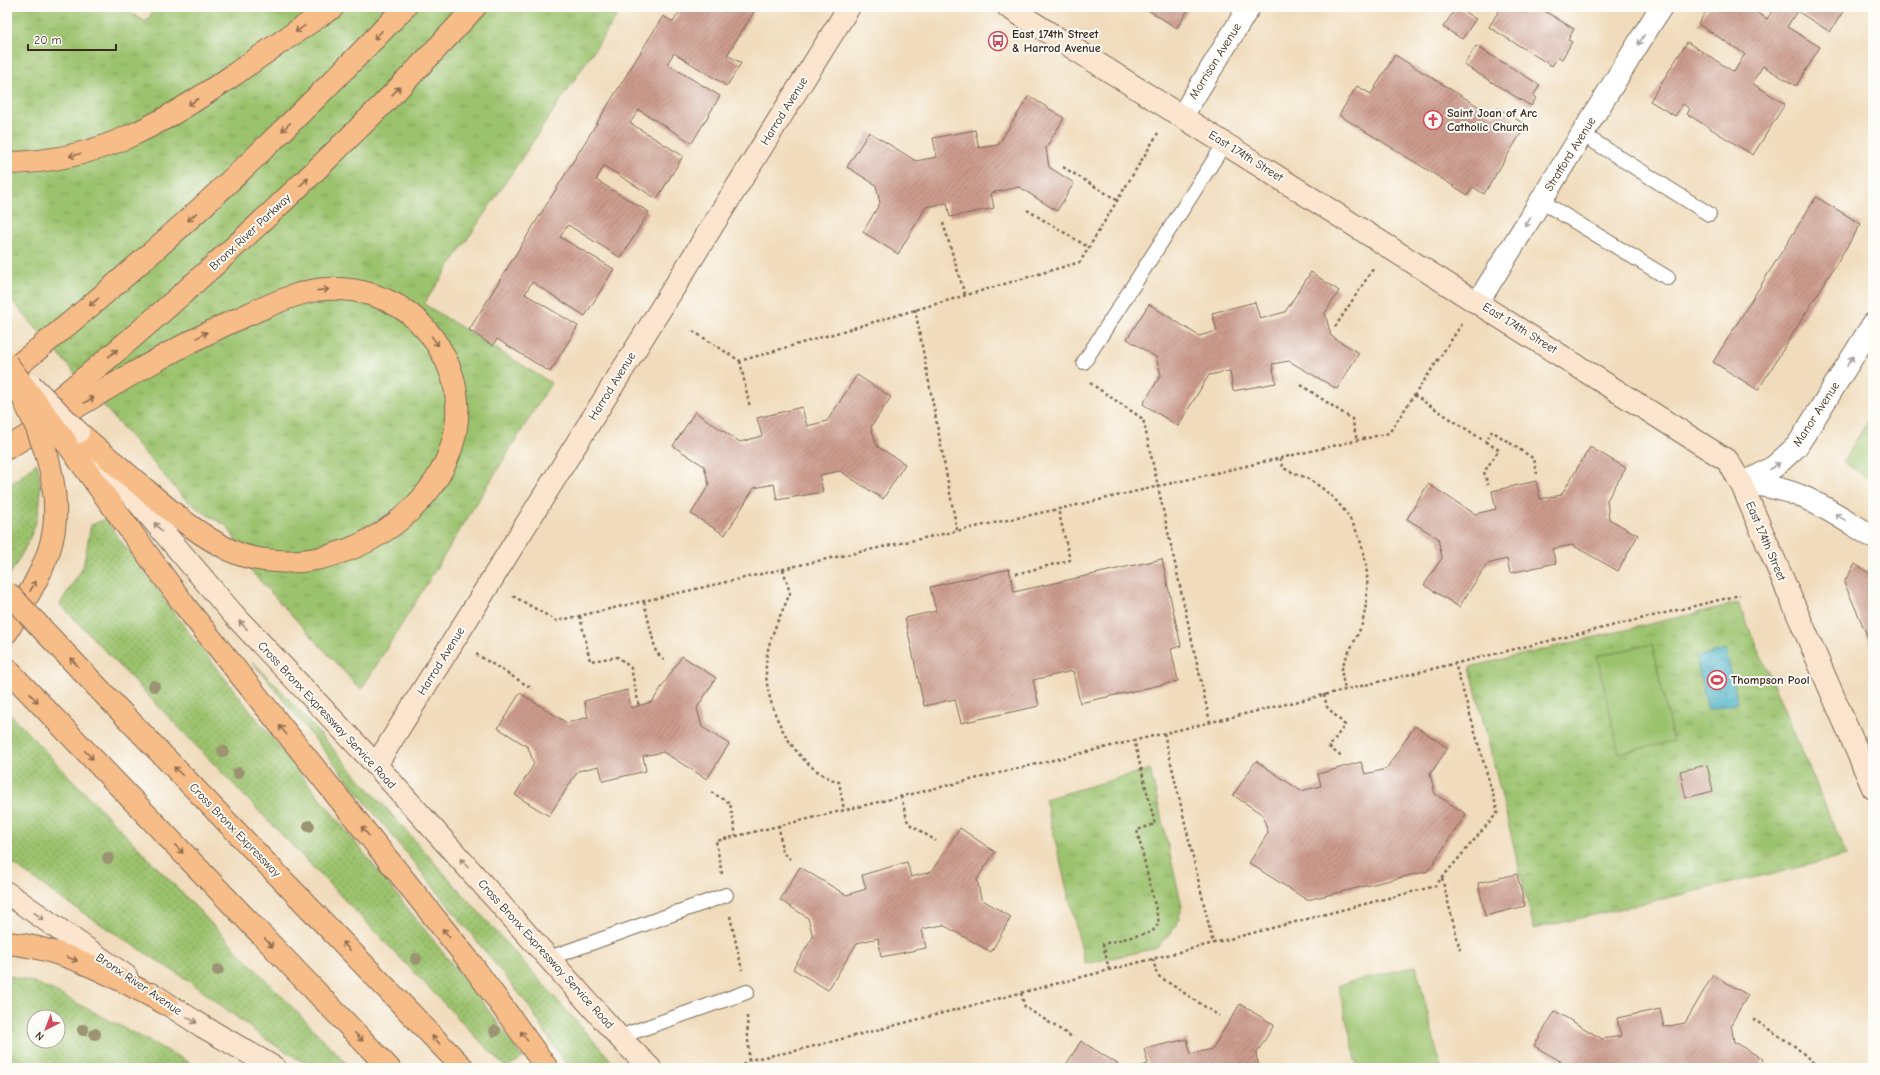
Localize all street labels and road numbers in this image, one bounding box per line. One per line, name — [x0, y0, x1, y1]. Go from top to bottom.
street label: Morrison Avenue — [1186, 20, 1244, 102]
street label: Harrod Avenue — [758, 74, 810, 148]
street label: Stratford Avenue — [1542, 114, 1598, 194]
street label: East 174th Street — [1206, 128, 1286, 185]
street label: Bronx River Parkway — [207, 190, 294, 273]
street label: East 174th Street — [1480, 300, 1560, 357]
street label: Harrod Avenue — [586, 349, 638, 423]
street label: Manor Avenue — [1790, 379, 1842, 449]
street label: East 174th Street — [1743, 499, 1789, 583]
street label: Harrod Avenue — [415, 624, 467, 698]
street label: Cross Bronx Expressway Service Road — [255, 639, 399, 791]
street label: Cross Bronx Expressway — [186, 780, 284, 880]
street label: Cross Bronx Expressway Service Road — [475, 876, 617, 1032]
street label: Bronx River Avenue — [93, 950, 185, 1018]

